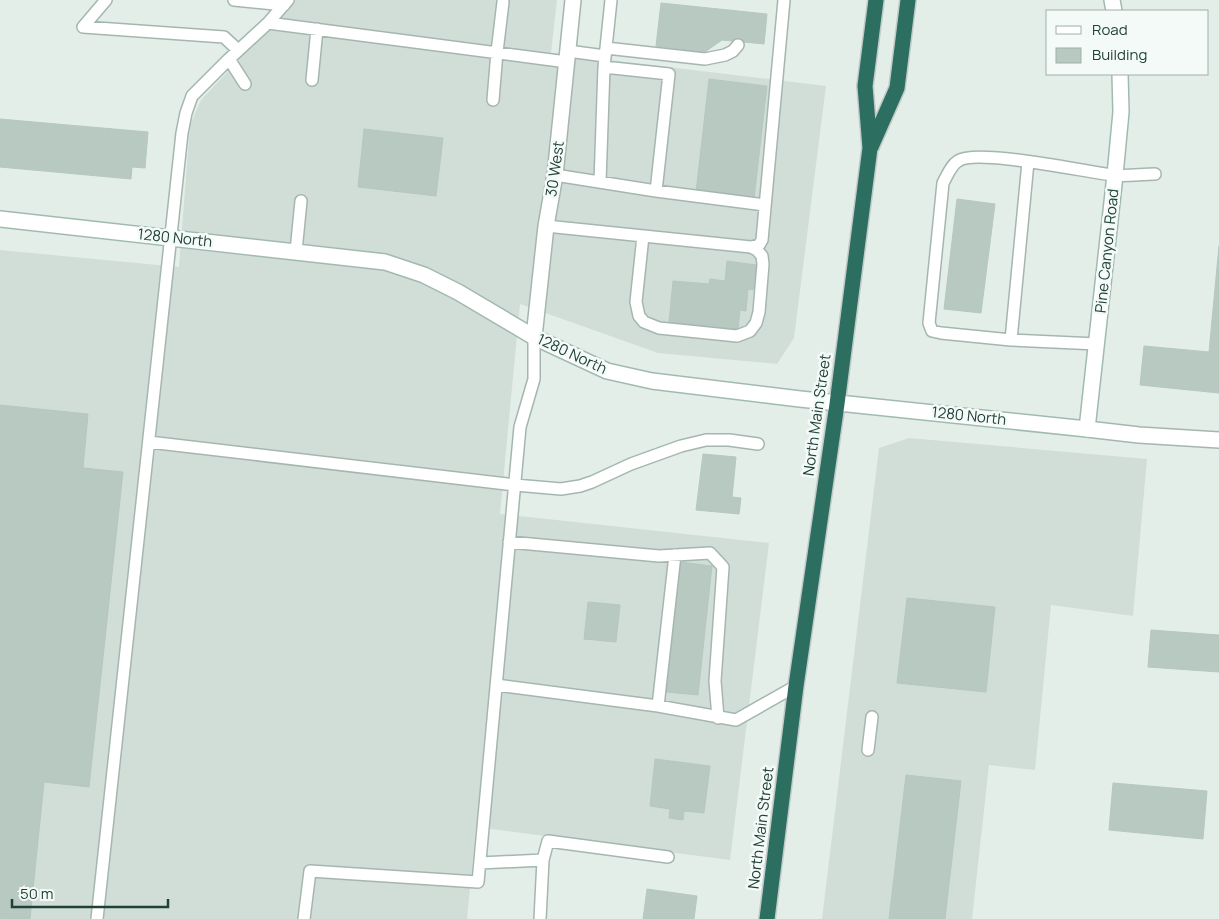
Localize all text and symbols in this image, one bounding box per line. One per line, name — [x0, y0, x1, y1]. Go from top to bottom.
legend — [1046, 10, 1209, 75]
text: Road — [1092, 19, 1128, 40]
text: Building — [1092, 44, 1147, 65]
street label: 30 West — [540, 140, 569, 198]
street label: Pine Canyon Road — [1090, 188, 1123, 314]
street label: 1280 North — [137, 223, 213, 252]
street label: 1280 North — [534, 328, 611, 379]
street label: North Main Street — [798, 353, 835, 477]
street label: 1280 North — [931, 401, 1007, 430]
street label: North Main Street — [743, 766, 778, 890]
scale bar — [12, 876, 169, 908]
text: 50 m — [20, 883, 54, 904]

